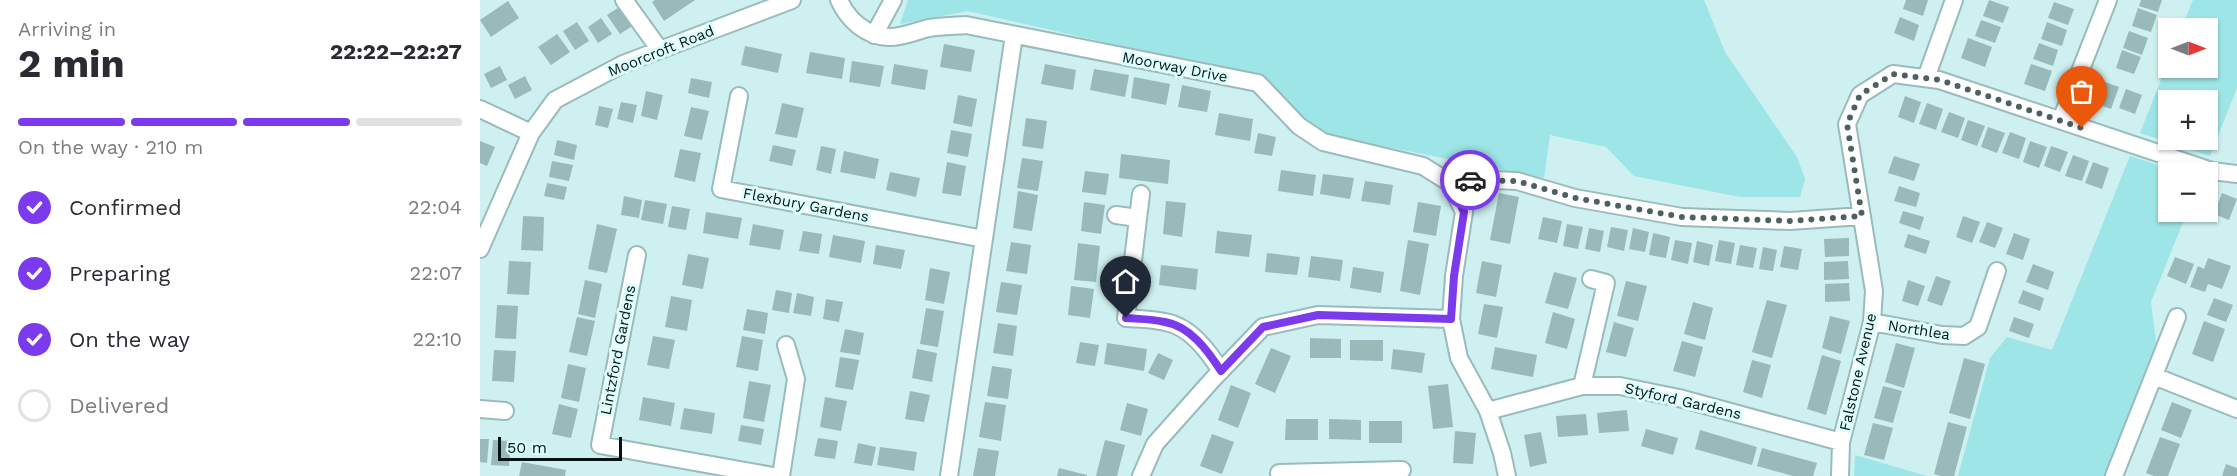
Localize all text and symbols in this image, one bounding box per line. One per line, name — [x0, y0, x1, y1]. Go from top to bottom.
text: Arriving in — [18, 17, 116, 41]
north arrow — [2158, 18, 2218, 78]
map controls — [2158, 18, 2218, 222]
street label: Moorcroft Road — [605, 22, 717, 80]
text: 22:22–22:27 — [330, 39, 462, 64]
text: 2 min — [18, 41, 125, 86]
street label: Moorway Drive — [1121, 48, 1229, 86]
pin — [2056, 66, 2107, 128]
icon: bag — [2065, 75, 2098, 108]
button: + — [2158, 90, 2218, 150]
text: On the way · 210 m — [18, 135, 203, 159]
courier — [1440, 150, 1500, 210]
button: − — [2158, 162, 2218, 222]
icon: car — [1454, 164, 1487, 197]
street label: Flexbury Gardens — [742, 184, 871, 226]
icon: check — [18, 191, 51, 224]
text: Confirmed — [69, 195, 182, 220]
text: 22:04 — [408, 195, 462, 219]
pin — [1100, 256, 1151, 318]
icon: check — [18, 257, 51, 290]
text: Preparing — [69, 261, 170, 286]
text: 22:07 — [410, 261, 462, 285]
icon: home — [1109, 265, 1142, 298]
street label: Lintzford Gardens — [597, 283, 639, 417]
street label: Falstone Avenue — [1836, 311, 1880, 433]
street label: Northlea — [1887, 316, 1952, 344]
icon: check — [18, 323, 51, 356]
text: On the way — [69, 327, 190, 352]
text: 22:10 — [413, 327, 462, 351]
street label: Styford Gardens — [1623, 379, 1743, 423]
text: Delivered — [69, 393, 169, 418]
scale bar — [498, 434, 622, 462]
text: 50 m — [507, 438, 547, 457]

